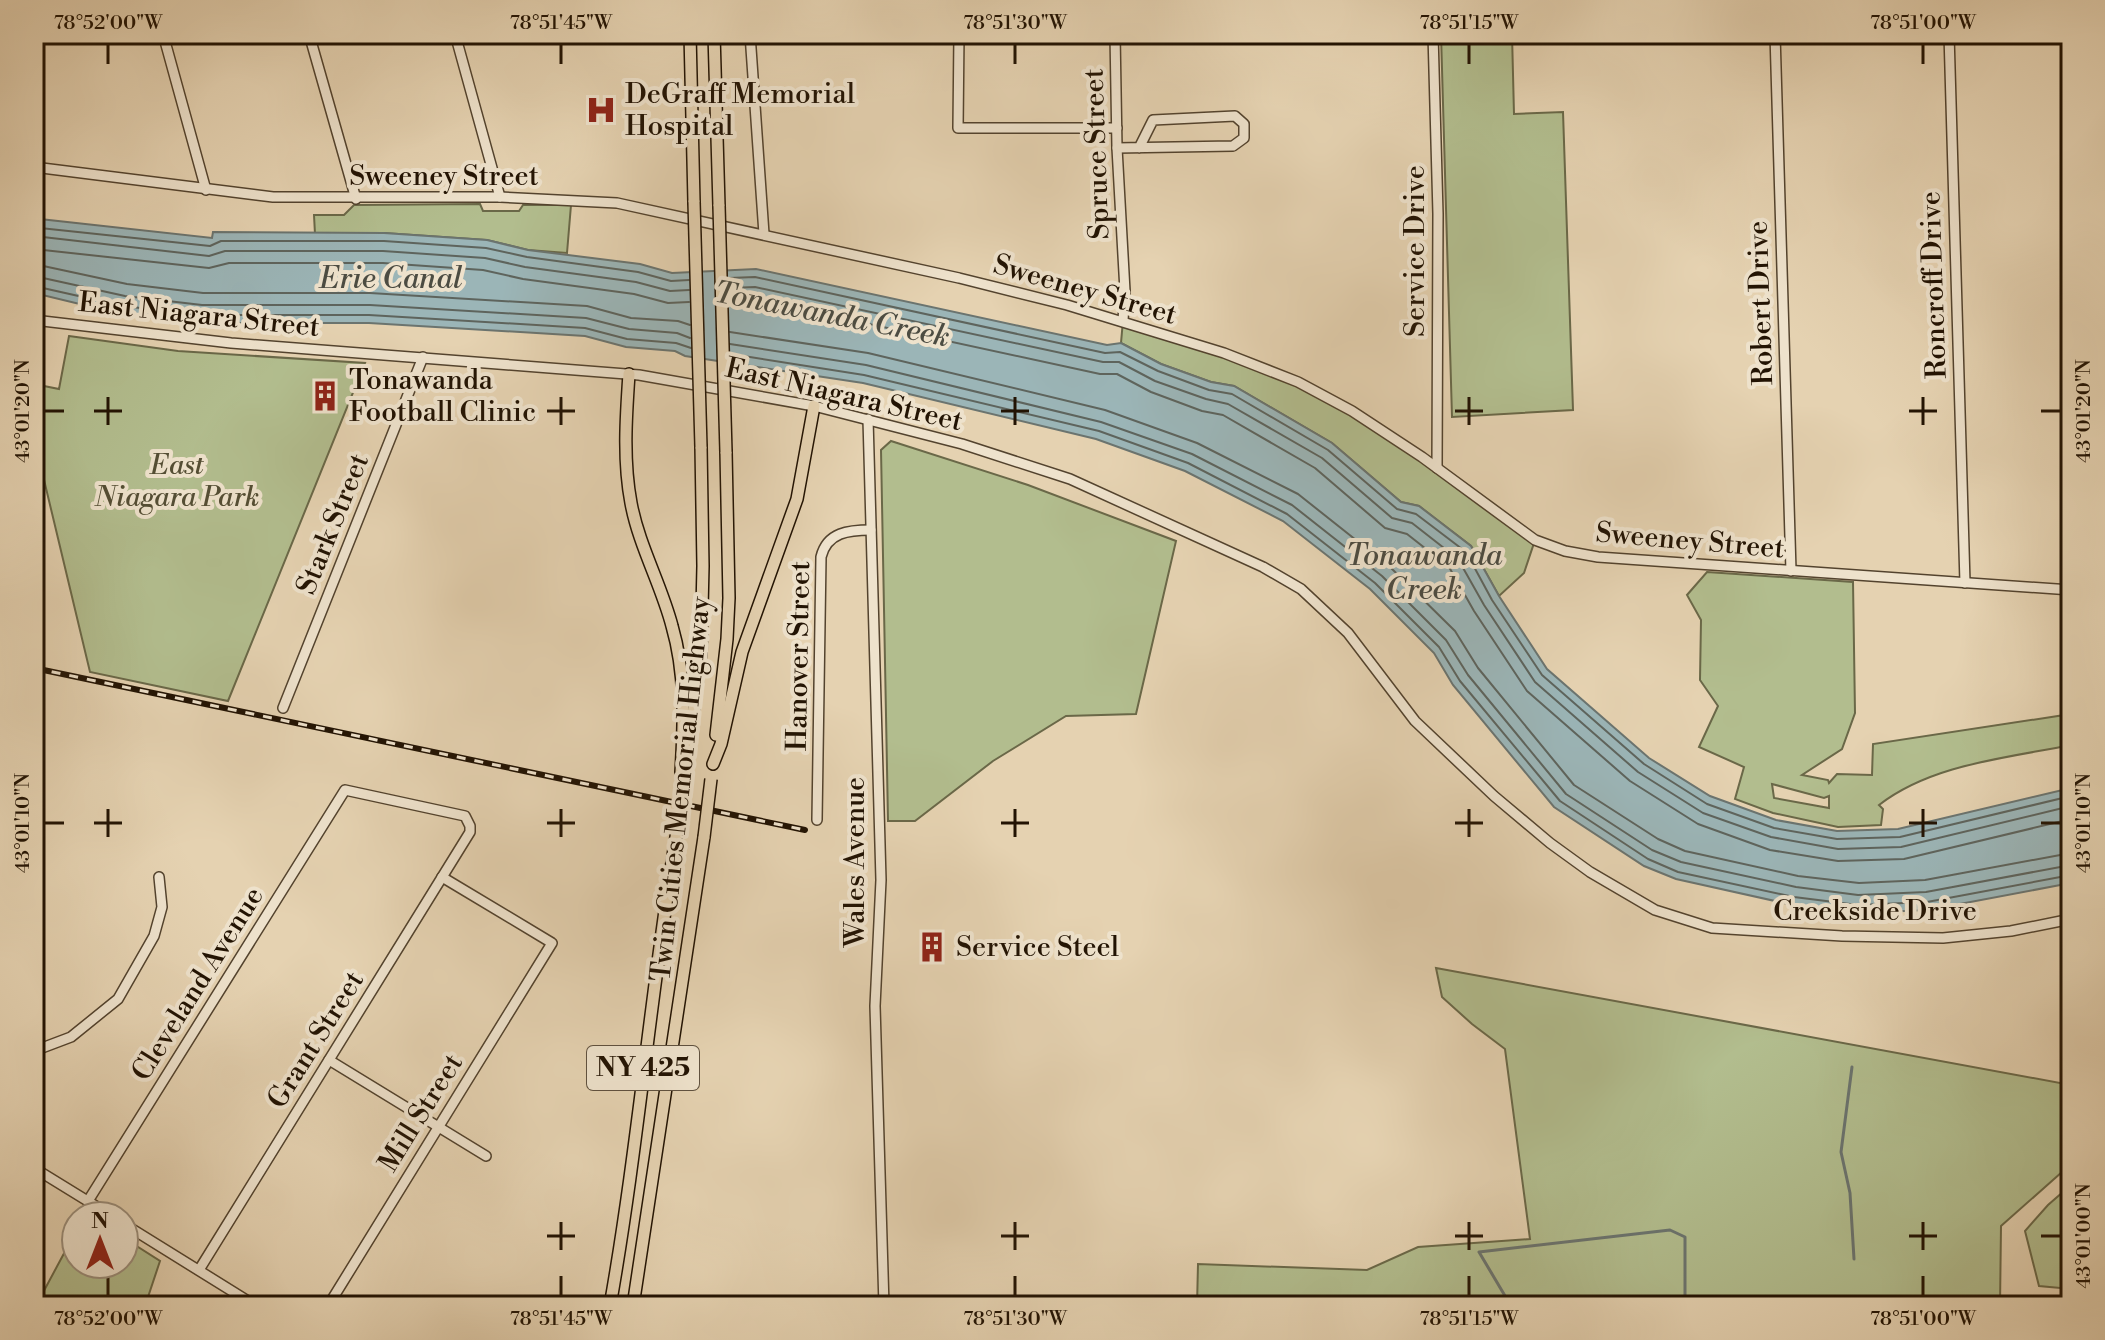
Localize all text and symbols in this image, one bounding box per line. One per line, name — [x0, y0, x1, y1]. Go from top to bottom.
text: 78°52'00"W — [54, 11, 163, 36]
text: 78°51'45"W — [510, 11, 613, 36]
text: 78°51'30"W — [963, 11, 1068, 36]
text: 78°51'15"W — [1420, 11, 1519, 36]
text: 78°51'00"W — [1870, 11, 1977, 36]
street label: Spruce Street — [1077, 68, 1117, 240]
place label: DeGraff Memorial Hospital — [625, 77, 855, 144]
hospital icon: DeGraff Memorial Hospital — [584, 93, 618, 127]
street label: Sweeney Street — [349, 159, 539, 194]
street label: Service Drive — [1398, 165, 1433, 337]
street label: Roncroff Drive — [1913, 191, 1955, 379]
street label: Robert Drive — [1741, 220, 1781, 386]
street label: Sweeney Street — [989, 247, 1181, 333]
water label: Erie Canal — [317, 260, 463, 298]
water label: Tonawanda Creek — [711, 274, 953, 356]
street label: East Niagara Street — [77, 285, 322, 345]
street label: East Niagara Street — [722, 351, 966, 439]
text: 43°01'20"N — [11, 359, 36, 463]
text: 43°01'20"N — [2072, 359, 2097, 463]
place label: Tonawanda Football Clinic — [349, 363, 536, 430]
building icon: Tonawanda Football Clinic — [308, 379, 342, 413]
park label: East Niagara Park — [94, 448, 259, 515]
street label: Stark Street — [289, 448, 377, 600]
street label: Sweeney Street — [1594, 515, 1786, 567]
water label: Tonawanda Creek — [1346, 537, 1503, 609]
street label: Hanover Street — [780, 561, 818, 751]
street label: Twin Cities Memorial Highway — [643, 595, 719, 983]
text: 43°01'10"N — [11, 773, 36, 873]
text: 43°01'10"N — [2072, 773, 2097, 873]
street label: Wales Avenue — [838, 777, 873, 948]
street label: Cleveland Avenue — [124, 880, 272, 1088]
street label: Creekside Drive — [1773, 894, 1977, 929]
building icon: Service Steel — [915, 930, 949, 964]
place label: Service Steel — [956, 930, 1119, 965]
street label: Grant Street — [260, 965, 372, 1115]
road number: NY 425 — [587, 1046, 699, 1090]
street label: Mill Street — [371, 1048, 471, 1178]
text: 43°01'00"N — [2072, 1183, 2097, 1289]
north arrow — [60, 1200, 140, 1280]
text: N — [91, 1208, 109, 1235]
text: 78°52'00"W — [54, 1307, 163, 1332]
text: 78°51'45"W — [510, 1307, 613, 1332]
text: 78°51'30"W — [963, 1307, 1068, 1332]
text: 78°51'15"W — [1420, 1307, 1519, 1332]
text: 78°51'00"W — [1870, 1307, 1977, 1332]

